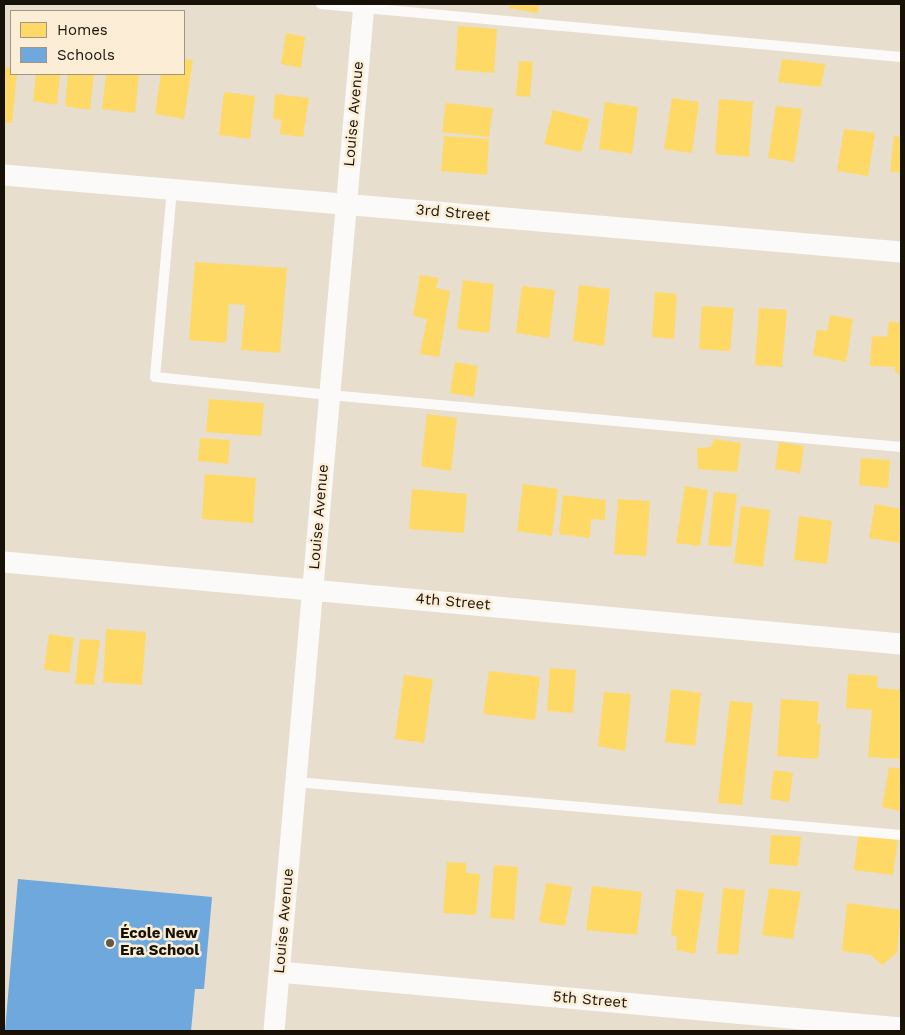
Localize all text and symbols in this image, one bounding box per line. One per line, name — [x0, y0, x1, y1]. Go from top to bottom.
legend — [10, 10, 185, 75]
text: Homes — [57, 21, 108, 39]
text: Schools — [57, 46, 115, 64]
street label: Louise Avenue — [340, 61, 368, 167]
street label: 3rd Street — [415, 201, 491, 225]
street label: Louise Avenue — [305, 464, 333, 570]
street label: 4th Street — [415, 590, 491, 614]
street label: Louise Avenue — [270, 868, 298, 974]
place label: École New Era School — [120, 925, 199, 960]
marker: École New Era School — [104, 937, 116, 949]
street label: 5th Street — [552, 988, 628, 1012]

